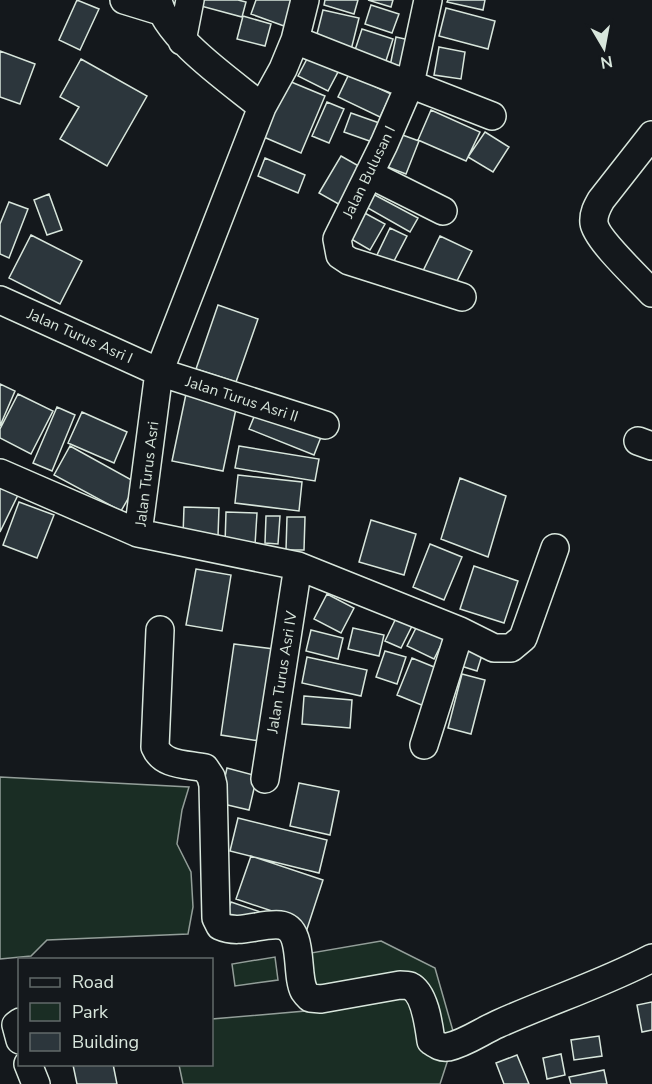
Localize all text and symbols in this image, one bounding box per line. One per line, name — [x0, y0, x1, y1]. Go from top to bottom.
north arrow — [574, 18, 634, 78]
text: N — [599, 50, 614, 74]
street label: Jalan Bulusan I — [338, 123, 400, 222]
street label: Jalan Turus Asri I — [23, 303, 136, 368]
street label: Jalan Turus Asri II — [182, 371, 301, 427]
street label: Jalan Turus Asri — [131, 420, 163, 529]
street label: Jalan Turus Asri IV — [262, 609, 302, 736]
legend — [18, 958, 213, 1066]
text: Road — [72, 970, 114, 994]
text: Park — [72, 1000, 109, 1024]
text: Building — [72, 1030, 139, 1054]

